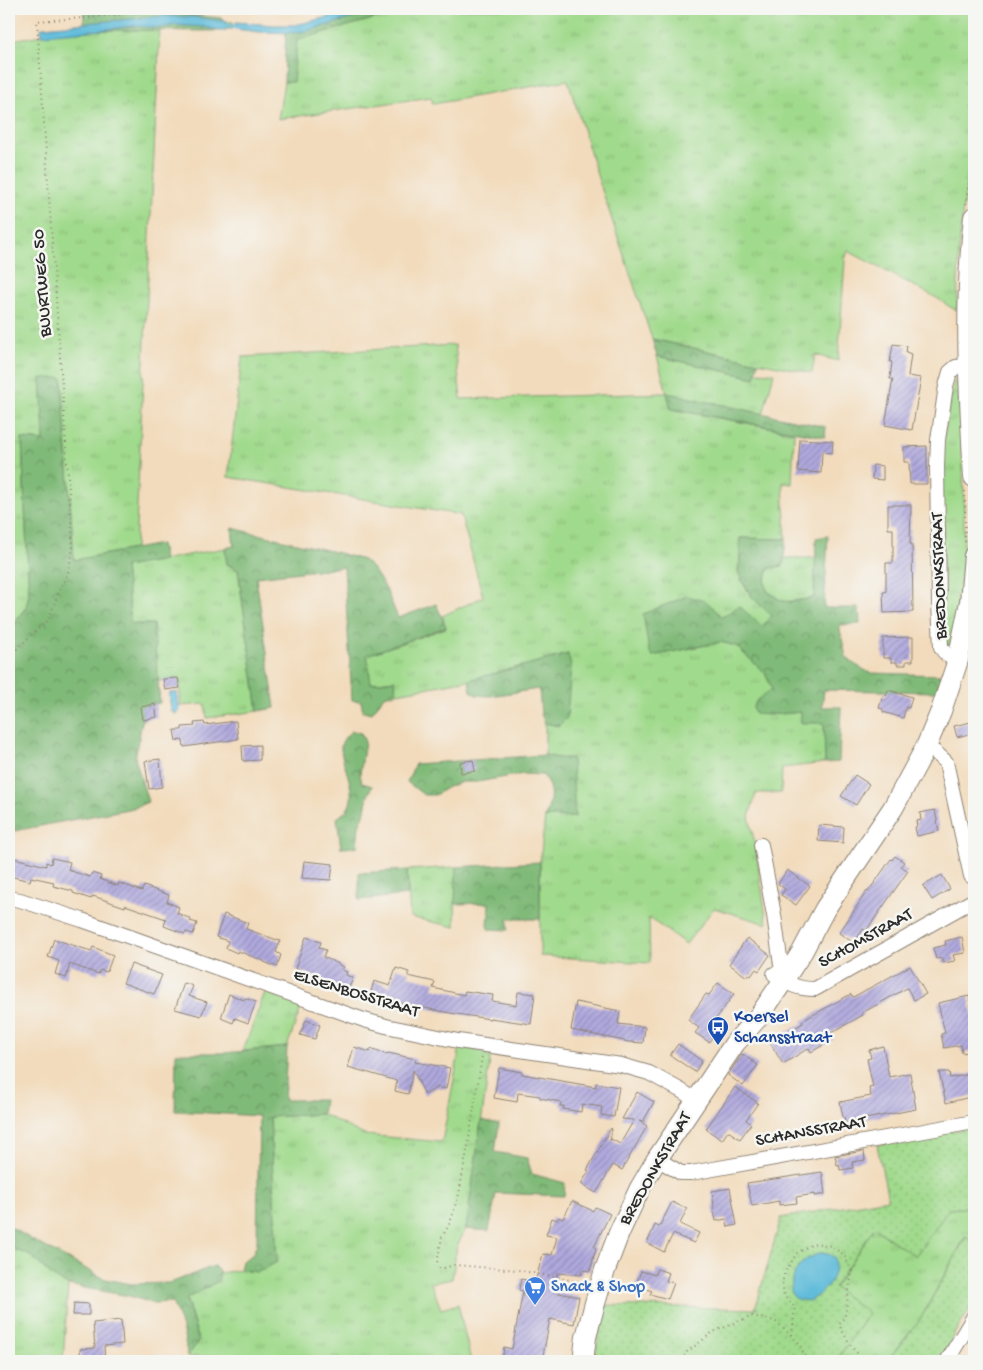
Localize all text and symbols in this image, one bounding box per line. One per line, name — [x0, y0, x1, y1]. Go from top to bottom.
street label: BUURTWEG 50 — [29, 228, 57, 339]
street label: BREDONKSTRAAT — [927, 511, 953, 641]
street label: SCHOMSTRAAT — [815, 904, 918, 974]
street label: ELSENBOSSTRAAT — [291, 965, 422, 1023]
place label: Koersel Schansstraat — [734, 1007, 833, 1049]
bus stop icon: Koersel Schansstraat — [706, 1015, 730, 1046]
street label: BREDONKSTRAAT — [615, 1108, 697, 1230]
street label: SCHANSSTRAAT — [754, 1112, 869, 1152]
supermarket icon: Snack & Shop — [523, 1275, 547, 1306]
place label: Snack & Shop — [551, 1277, 645, 1298]

